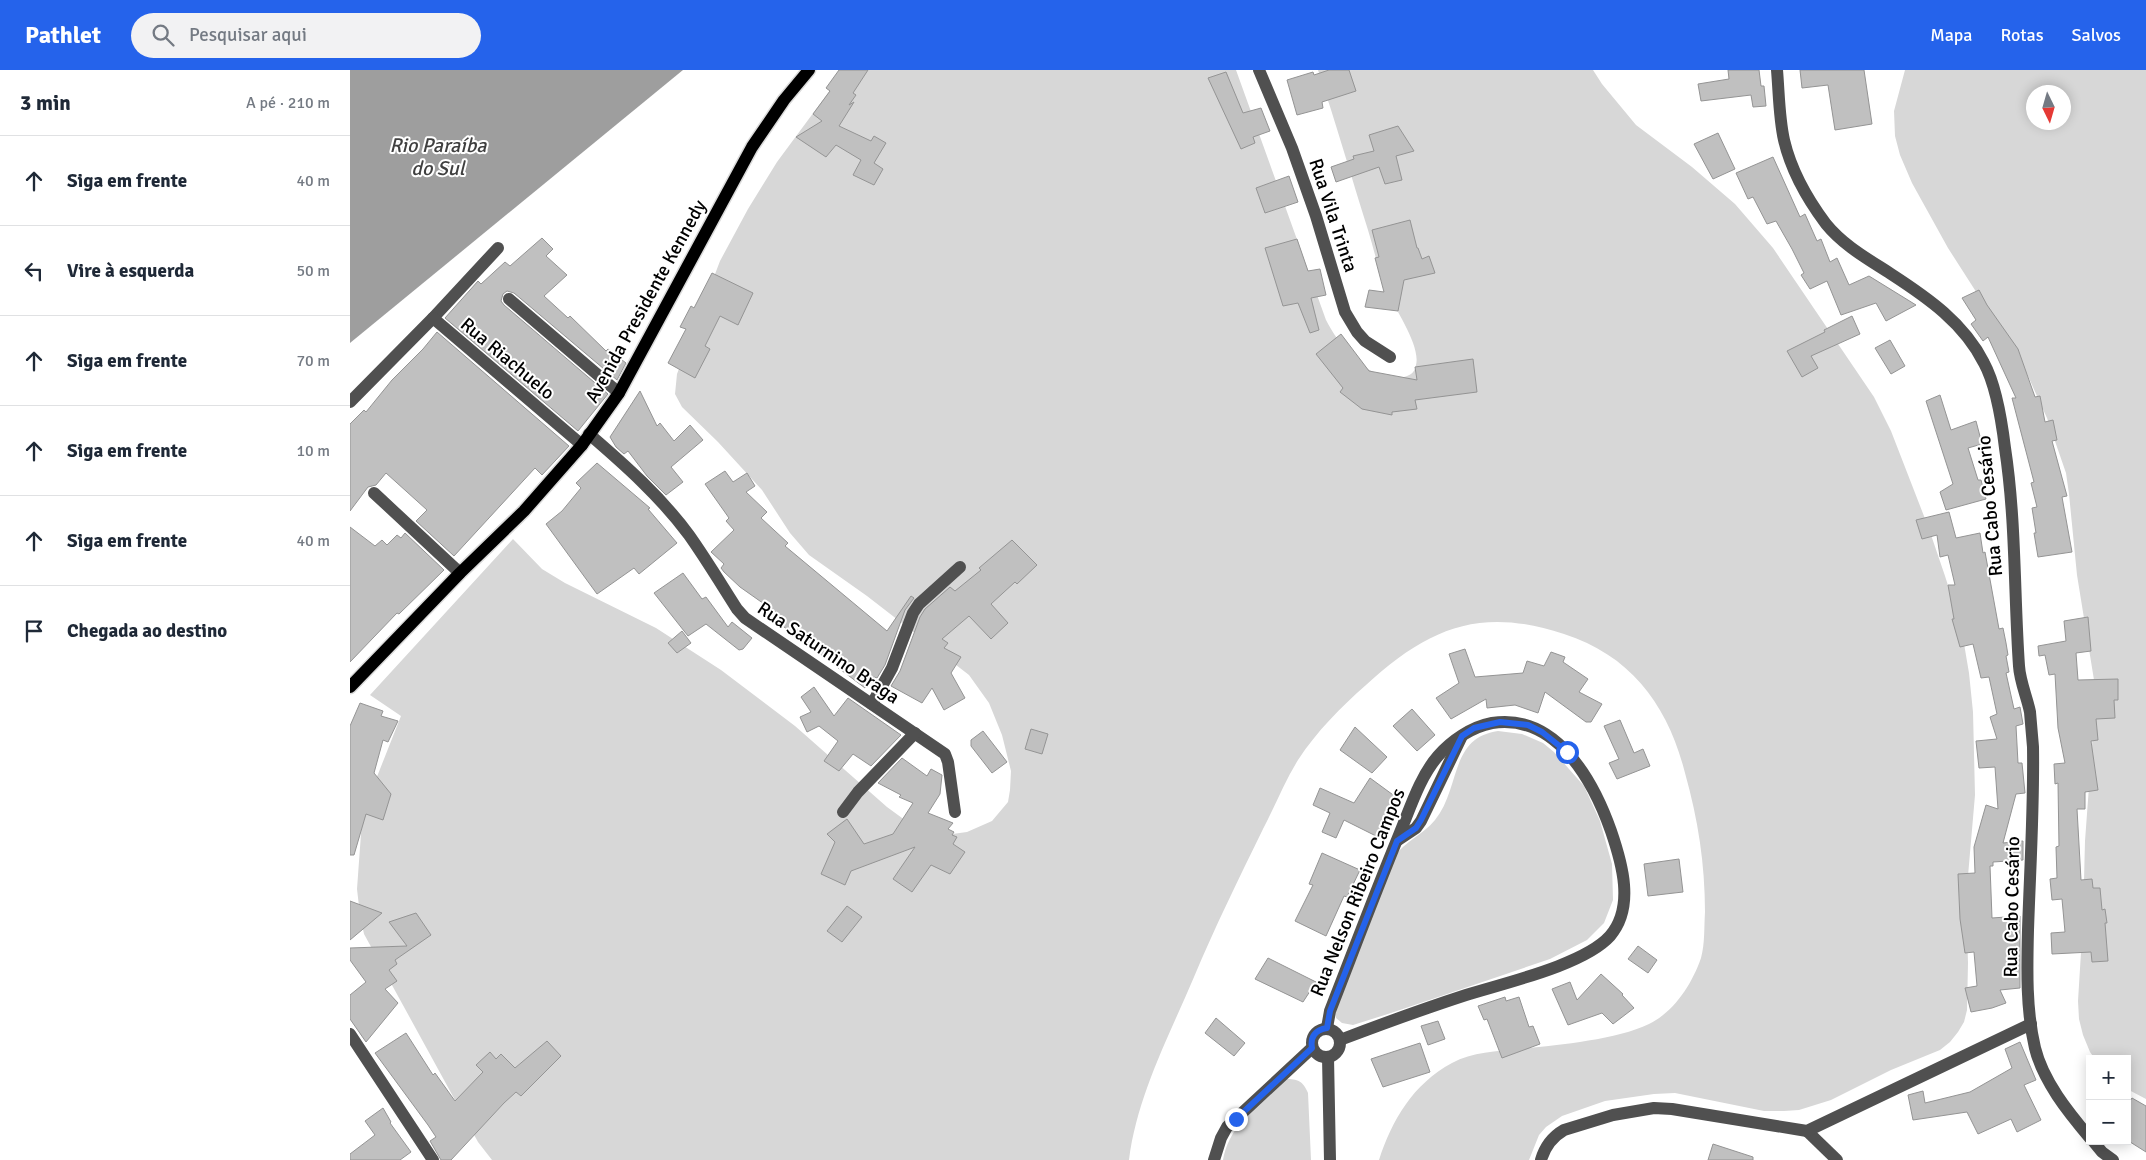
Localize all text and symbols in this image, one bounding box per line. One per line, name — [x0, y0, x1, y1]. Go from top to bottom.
search box — [131, 13, 481, 58]
text: Pathlet — [25, 20, 101, 50]
icon: search — [149, 21, 177, 49]
text: Pesquisar aqui — [189, 23, 307, 47]
text: Mapa — [1930, 24, 1973, 46]
text: Rotas — [2001, 24, 2044, 46]
text: Salvos — [2072, 24, 2121, 46]
north arrow — [2026, 85, 2071, 130]
text: 3 min — [20, 90, 71, 116]
text: A pé · 210 m — [246, 93, 330, 113]
water label: Rio Paraíba do Sul — [390, 133, 487, 181]
street label: Rua Vila Trinta — [1303, 155, 1363, 275]
icon: ahead — [20, 167, 48, 195]
text: Siga em frente — [67, 169, 187, 193]
text: 40 m — [296, 171, 330, 191]
street label: Avenida Presidente Kennedy — [580, 196, 712, 407]
icon: left — [20, 257, 48, 285]
text: Vire à esquerda — [67, 259, 194, 283]
text: 50 m — [296, 261, 330, 281]
street label: Rua Riachuelo — [455, 312, 559, 405]
icon: ahead — [20, 347, 48, 375]
text: Siga em frente — [67, 349, 187, 373]
text: 70 m — [296, 351, 330, 371]
street label: Rua Cabo Cesário — [1972, 434, 2008, 577]
icon: ahead — [20, 437, 48, 465]
text: Siga em frente — [67, 439, 187, 463]
text: 10 m — [296, 441, 330, 461]
icon: ahead — [20, 527, 48, 555]
text: Siga em frente — [67, 529, 187, 553]
text: 40 m — [296, 531, 330, 551]
street label: Rua Saturnino Braga — [753, 596, 904, 709]
icon: arrive — [20, 617, 48, 645]
text: Chegada ao destino — [67, 619, 227, 643]
route start — [1556, 741, 1579, 764]
street label: Rua Nelson Ribeiro Campos — [1305, 785, 1411, 1000]
street label: Rua Cabo Cesário — [1999, 836, 2025, 978]
map controls — [2086, 1055, 2131, 1145]
button: + — [2086, 1055, 2131, 1100]
button: − — [2086, 1100, 2131, 1145]
route end — [1225, 1108, 1248, 1131]

